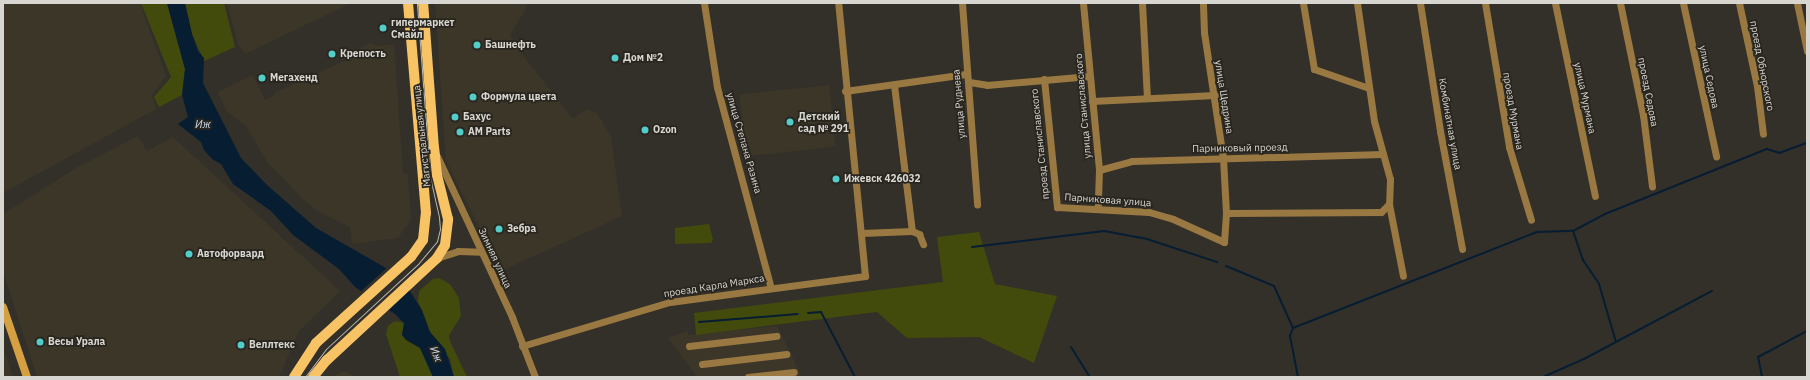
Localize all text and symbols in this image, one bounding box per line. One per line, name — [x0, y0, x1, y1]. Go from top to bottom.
place label: гипермаркет Смайл — [391, 16, 455, 40]
street label: проезд Обнорского — [1747, 20, 1777, 112]
marker: гипермаркет Смайл — [378, 23, 388, 33]
place label: Башнефть — [485, 39, 536, 51]
marker: Башнефть — [472, 40, 482, 50]
street label: улица Седова — [1696, 44, 1722, 110]
place label: Крепость — [340, 48, 386, 60]
marker: Крепость — [327, 49, 337, 59]
place label: Дом №2 — [623, 52, 663, 64]
marker: Дом №2 — [610, 53, 620, 63]
street label: улица Станиславского — [1072, 53, 1094, 159]
street label: проезд Седова — [1635, 56, 1661, 128]
street label: улица Щедрина — [1212, 59, 1236, 135]
street label: улица Мурмана — [1572, 61, 1598, 135]
street label: улица Руднева — [950, 69, 968, 139]
street label: проезд Мурмана — [1500, 71, 1526, 151]
place label: Мегахенд — [270, 72, 318, 84]
marker: Мегахенд — [257, 73, 267, 83]
street label: Комбинатная улица — [1436, 77, 1464, 171]
street label: Магистральная улица — [411, 85, 433, 187]
street label: проезд Станиславского — [1028, 88, 1052, 200]
place label: Формула цвета — [481, 91, 557, 103]
street label: улица Степана Разина — [724, 91, 764, 195]
marker: Формула цвета — [468, 92, 478, 102]
place label: Детский сад № 291 — [798, 110, 849, 134]
place label: Бахус — [463, 111, 491, 123]
marker: Бахус — [450, 112, 460, 122]
water label: Иж — [195, 117, 211, 131]
marker: Детский сад № 291 — [785, 117, 795, 127]
place label: Ozon — [653, 124, 677, 136]
marker: Ozon — [640, 125, 650, 135]
place label: AM Parts — [468, 126, 510, 138]
marker: AM Parts — [455, 127, 465, 137]
street label: Парниковый проезд — [1192, 141, 1288, 155]
place label: Ижевск 426032 — [844, 173, 921, 185]
marker: Ижевск 426032 — [831, 174, 841, 184]
street label: Парниковая улица — [1064, 191, 1152, 209]
place label: Зебра — [507, 223, 536, 235]
marker: Зебра — [494, 224, 504, 234]
street label: Зимняя улица — [476, 226, 514, 290]
place label: Автофорвард — [197, 248, 264, 260]
marker: Автофорвард — [184, 249, 194, 259]
street label: проезд Карла Маркса — [663, 272, 765, 300]
place label: Весы Урала — [48, 336, 105, 348]
marker: Весы Урала — [35, 337, 45, 347]
place label: Веллтекс — [249, 339, 295, 351]
marker: Веллтекс — [236, 340, 246, 350]
water label: Иж — [427, 344, 445, 364]

